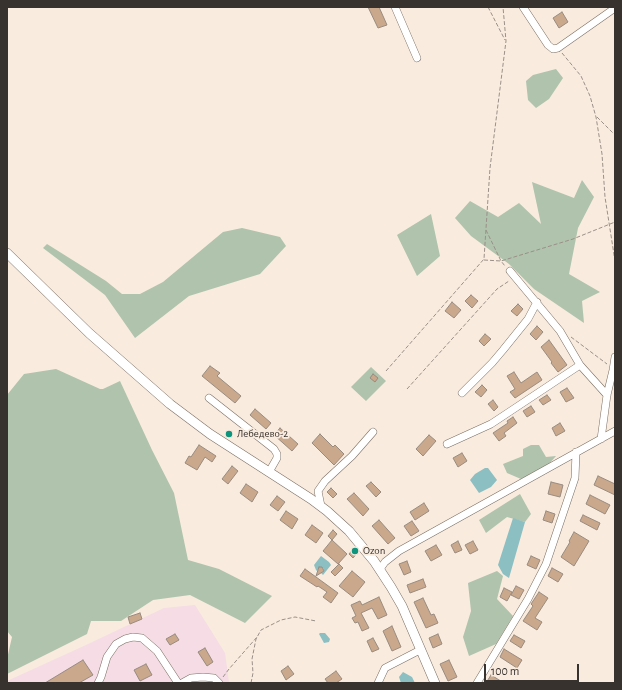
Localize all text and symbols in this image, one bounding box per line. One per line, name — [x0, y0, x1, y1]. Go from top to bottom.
place label: Лебедево-2 — [237, 427, 288, 441]
marker: Лебедево-2 — [224, 429, 234, 439]
place label: Ozon — [363, 544, 385, 558]
marker: Ozon — [350, 546, 360, 556]
scale bar — [486, 656, 581, 682]
text: 100 m — [491, 665, 519, 677]

